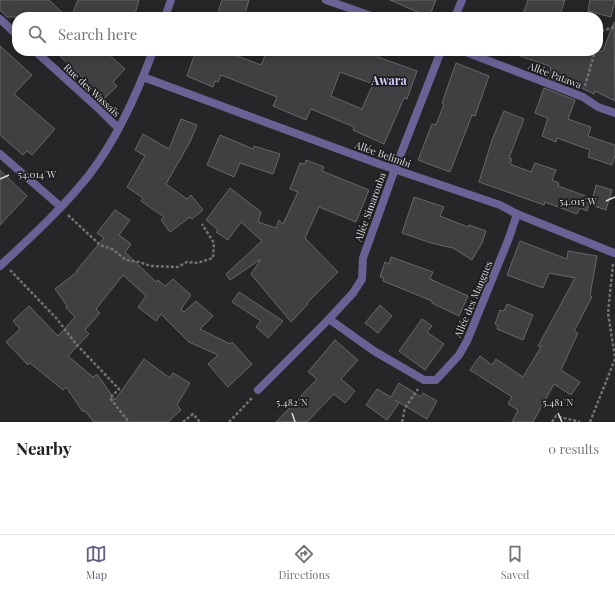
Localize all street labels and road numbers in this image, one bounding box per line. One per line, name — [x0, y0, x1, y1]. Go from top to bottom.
street label: Allée Patawa — [525, 58, 584, 92]
street label: Rue des Wassaïs — [61, 60, 123, 120]
street label: Allée Belimbi — [352, 137, 413, 171]
street label: Allée Simarouba — [351, 170, 389, 245]
street label: Allée des Mangues — [450, 258, 496, 341]

